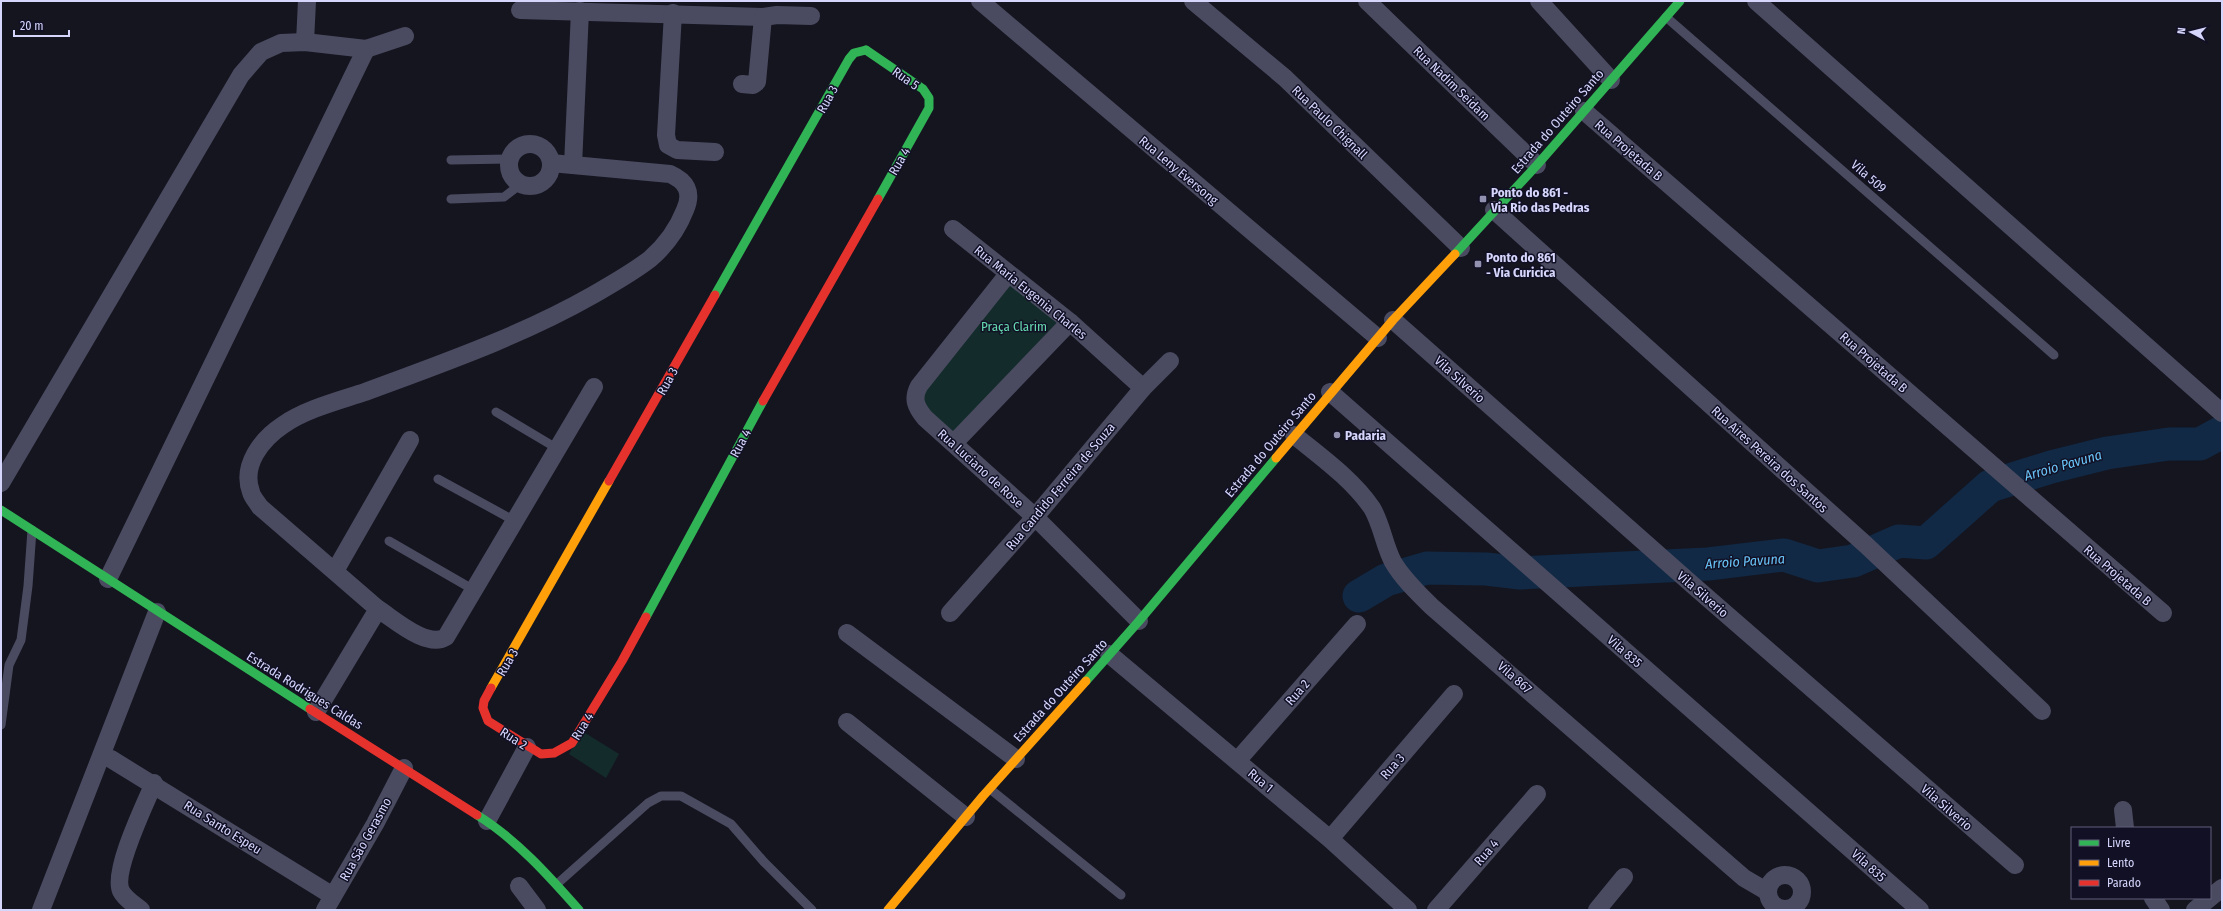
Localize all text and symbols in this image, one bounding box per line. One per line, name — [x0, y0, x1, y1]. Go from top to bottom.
scale bar — [14, 12, 69, 38]
north arrow — [2171, 12, 2211, 52]
text: 20 m — [20, 19, 44, 33]
text: N — [2175, 27, 2188, 35]
street label: Rua Nadim Seidam — [1410, 43, 1493, 124]
street label: Rua 5 — [889, 64, 922, 93]
street label: Estrada do Outeiro Santo — [1508, 66, 1607, 176]
street label: Rua 3 — [814, 83, 841, 116]
street label: Rua Paulo Chignall — [1289, 83, 1371, 162]
street label: Rua Projetada B — [1592, 117, 1666, 184]
street label: Rua Leny Eversong — [1136, 133, 1222, 208]
street label: Rua 4 — [886, 145, 913, 178]
street label: Vila 509 — [1848, 157, 1889, 196]
place label: Ponto do 861 - Via Rio das Pedras — [1490, 185, 1590, 215]
marker: Ponto do 861 - Via Rio das Pedras — [1478, 194, 1488, 204]
street label: Rua Maria Eugenia Charles — [971, 242, 1090, 343]
place label: Ponto do 861 - Via Curicica — [1486, 250, 1556, 280]
marker: Ponto do 861 - Via Curicica — [1473, 259, 1483, 269]
park label: Praça Clarim — [981, 319, 1047, 334]
street label: Rua Projetada B — [1837, 329, 1911, 396]
street label: Vila Silverio — [1431, 353, 1488, 406]
street label: Rua 3 — [654, 365, 681, 398]
street label: Estrada do Outeiro Santo — [1222, 388, 1319, 500]
street label: Rua Aires Pereira dos Santos — [1708, 403, 1831, 516]
street label: Rua Candido Ferreira de Souza — [1003, 420, 1118, 553]
street label: Rua Luciano de Rose — [935, 426, 1026, 511]
street label: Rua 4 — [727, 427, 754, 460]
place label: Padaria — [1345, 428, 1387, 443]
marker: Padaria — [1332, 430, 1342, 440]
water label: Arroio Pavuna — [2021, 446, 2104, 485]
street label: Rua Projetada B — [2081, 542, 2155, 609]
water label: Arroio Pavuna — [1704, 550, 1786, 573]
street label: Vila Silverio — [1674, 568, 1731, 621]
street label: Vila 835 — [1604, 632, 1645, 671]
street label: Estrada do Outeiro Santo — [1010, 636, 1111, 745]
street label: Rua 3 — [494, 646, 521, 679]
street label: Estrada Rodrigues Caldas — [244, 649, 366, 733]
street label: Vila 867 — [1494, 658, 1535, 696]
street label: Rua 2 — [1282, 676, 1313, 708]
street label: Rua 4 — [568, 710, 597, 743]
street label: Rua 2 — [497, 724, 530, 753]
street label: Rua 3 — [1377, 750, 1408, 782]
street label: Rua 1 — [1245, 766, 1276, 795]
street label: Vila Silverio — [1918, 781, 1975, 834]
street label: Rua São Gerasmo — [336, 795, 395, 883]
street label: Rua Santo Espeu — [181, 798, 264, 857]
legend — [2071, 827, 2211, 899]
street label: Rua 4 — [1471, 836, 1502, 868]
text: Livre — [2107, 836, 2131, 850]
street label: Vila 835 — [1848, 846, 1889, 885]
text: Lento — [2107, 856, 2134, 870]
text: Parado — [2107, 876, 2141, 890]

